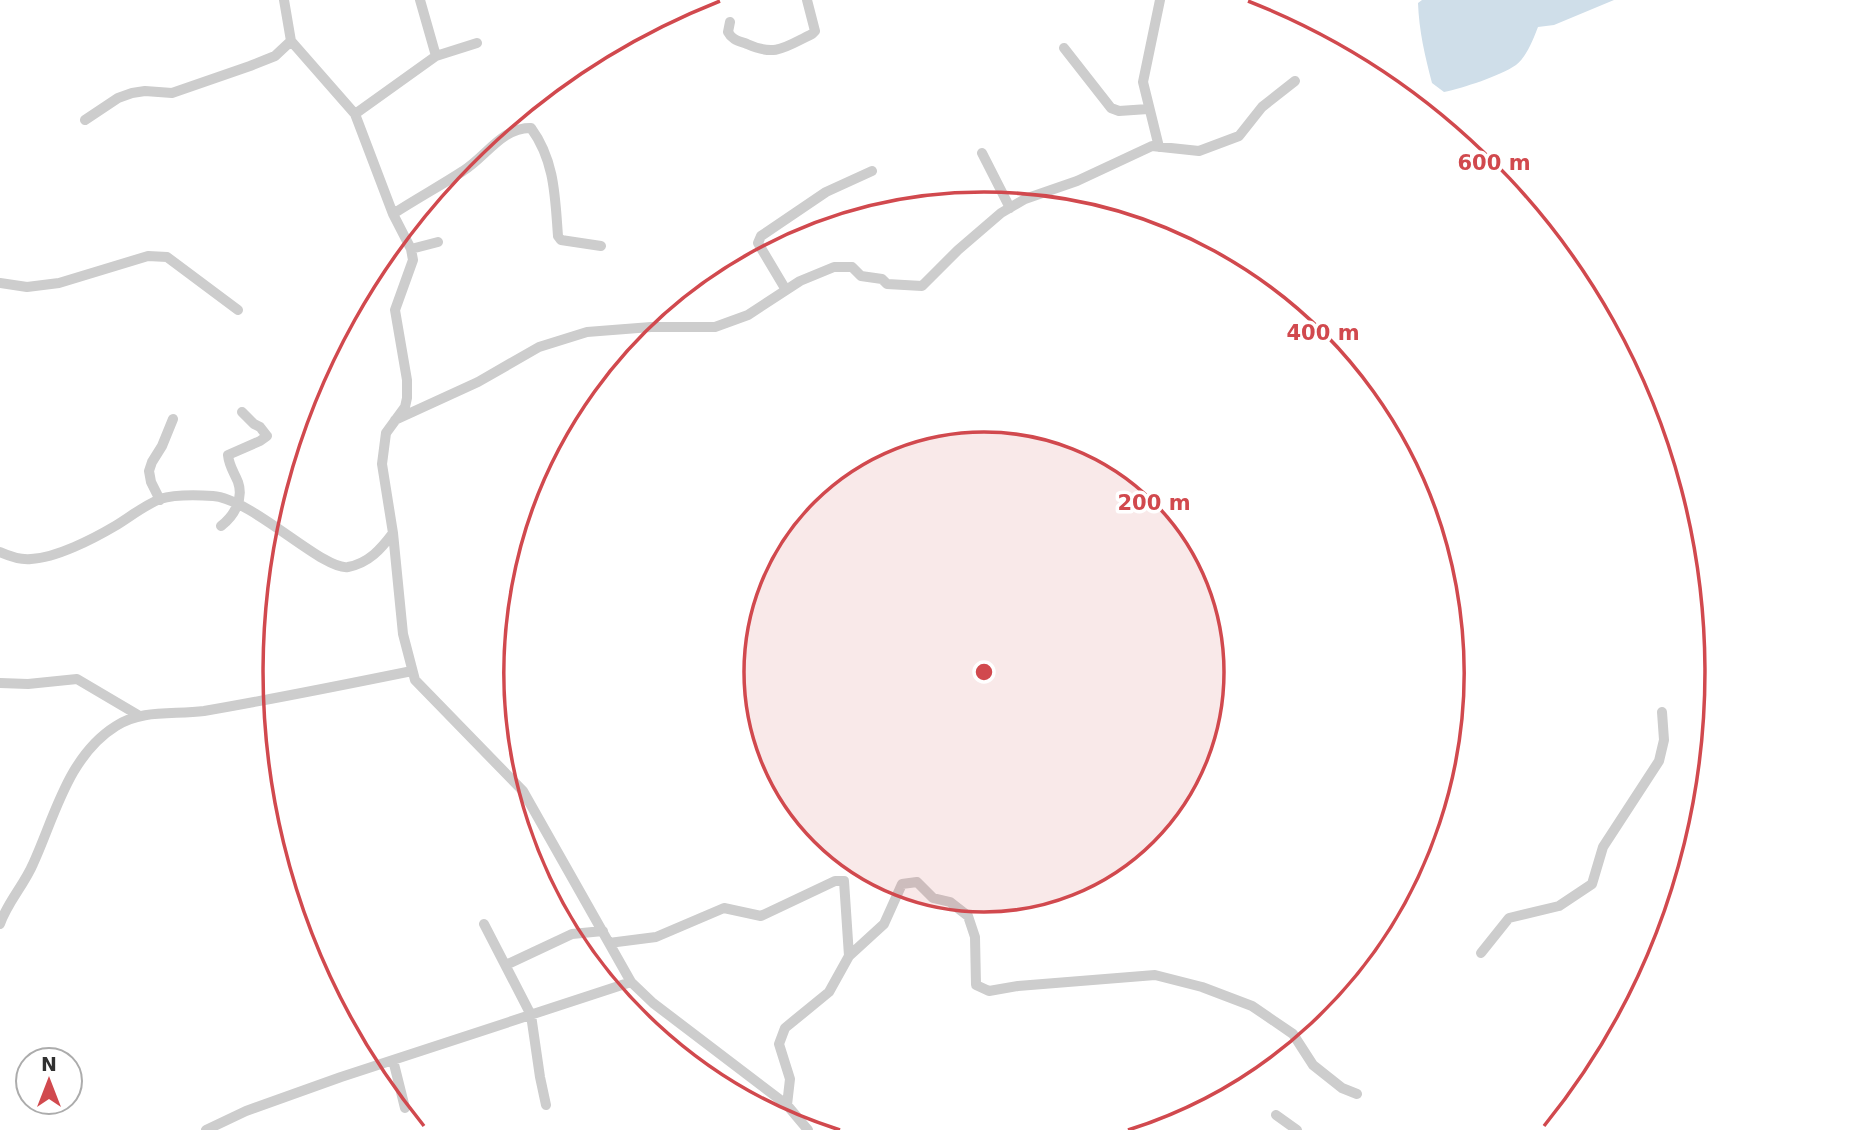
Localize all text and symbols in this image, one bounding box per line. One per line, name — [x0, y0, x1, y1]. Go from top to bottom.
text: 600 m — [1457, 151, 1531, 175]
text: 400 m — [1286, 321, 1360, 345]
text: 200 m — [1117, 491, 1191, 515]
centre of rings — [972, 660, 996, 684]
north arrow — [14, 1046, 84, 1116]
text: N — [41, 1053, 57, 1075]

